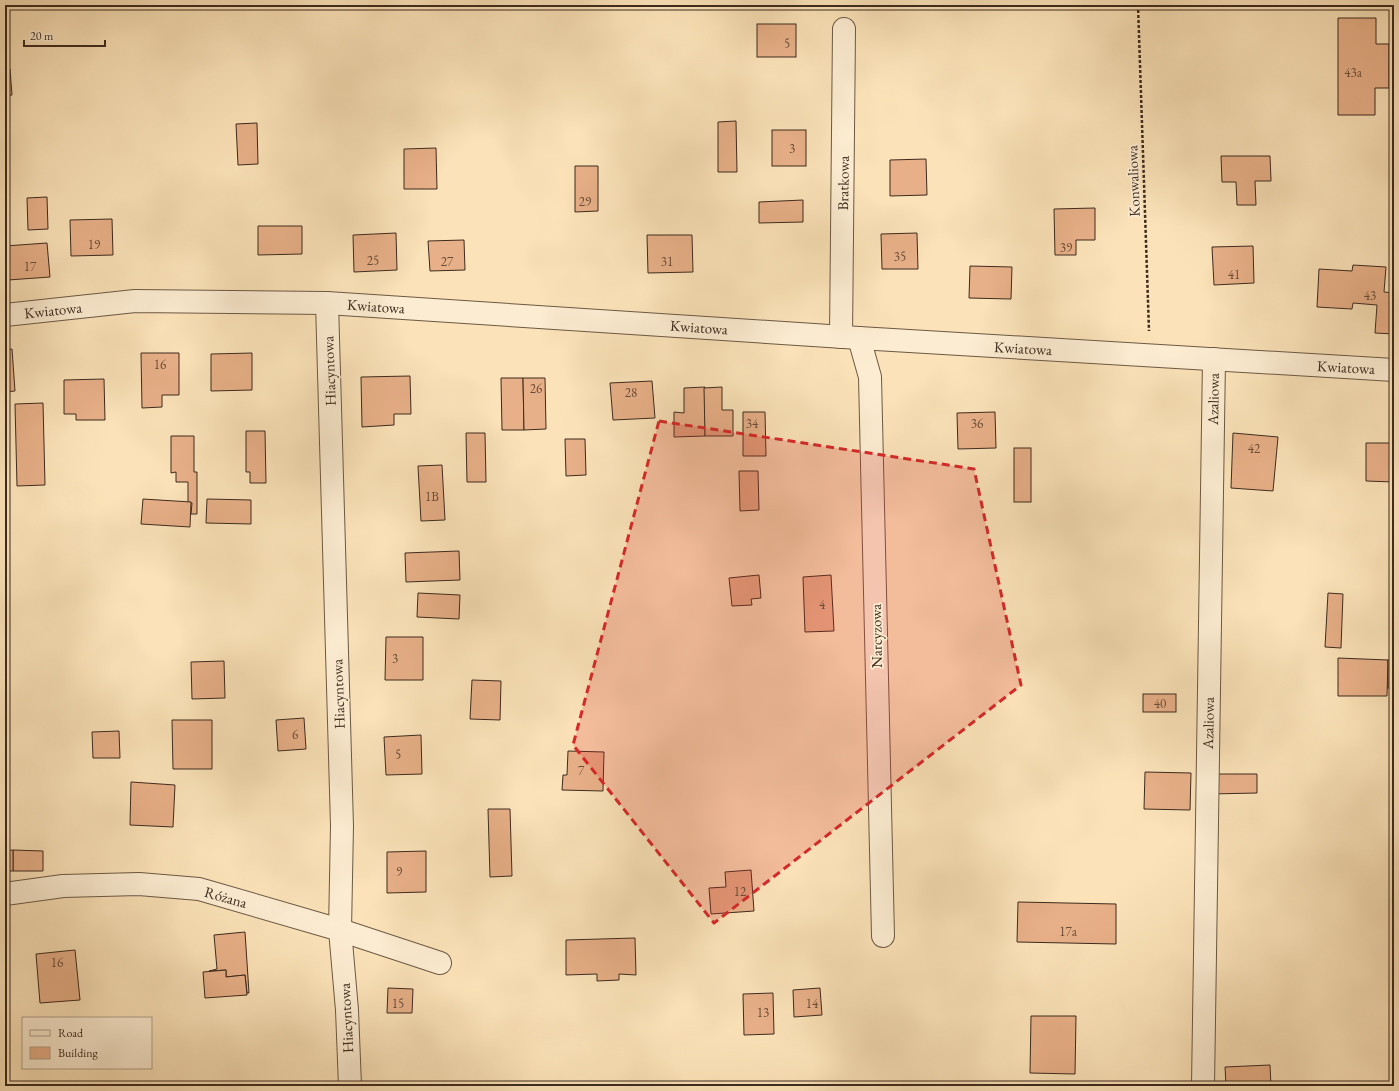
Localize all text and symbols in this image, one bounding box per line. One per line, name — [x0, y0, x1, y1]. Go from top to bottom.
scale bar — [24, 22, 105, 48]
text: 20 m — [30, 28, 54, 44]
house number: 5 — [784, 35, 790, 52]
house number: 43a — [1344, 64, 1363, 81]
house number: 3 — [789, 140, 795, 157]
street label: Konwaliowa — [1122, 145, 1144, 217]
street label: Bratkowa — [833, 155, 853, 211]
house number: 29 — [579, 193, 592, 210]
house number: 19 — [88, 236, 101, 253]
house number: 39 — [1060, 239, 1073, 256]
house number: 35 — [894, 248, 906, 265]
house number: 25 — [367, 252, 379, 269]
house number: 27 — [441, 253, 454, 270]
house number: 31 — [661, 253, 673, 270]
house number: 17 — [24, 258, 37, 275]
house number: 41 — [1228, 266, 1240, 283]
house number: 43 — [1364, 287, 1376, 304]
street label: Kwiatowa — [346, 294, 406, 318]
street label: Kwiatowa — [23, 298, 83, 322]
street label: Kwiatowa — [669, 315, 729, 339]
street label: Hiacyntowa — [318, 336, 340, 406]
street label: Kwiatowa — [993, 337, 1053, 359]
house number: 16 — [154, 356, 166, 373]
street label: Kwiatowa — [1316, 356, 1376, 378]
street label: Azaliowa — [1203, 373, 1223, 426]
house number: 26 — [530, 380, 542, 397]
house number: 28 — [625, 384, 637, 401]
house number: 34 — [746, 415, 759, 432]
house number: 36 — [971, 415, 983, 432]
house number: 42 — [1248, 440, 1261, 457]
house number: 1B — [425, 488, 439, 505]
house number: 4 — [819, 596, 826, 613]
street label: Narcyzowa — [866, 604, 886, 668]
house number: 3 — [392, 650, 398, 667]
street label: Hiacyntowa — [327, 659, 349, 729]
house number: 40 — [1154, 695, 1166, 712]
street label: Azaliowa — [1198, 697, 1218, 750]
house number: 6 — [292, 726, 298, 743]
house number: 5 — [395, 746, 401, 763]
house number: 7 — [578, 762, 585, 779]
house number: 9 — [396, 863, 403, 880]
street label: Różana — [202, 882, 250, 912]
house number: 12 — [734, 883, 747, 900]
house number: 17a — [1059, 923, 1078, 940]
house number: 16 — [51, 954, 63, 971]
street label: Hiacyntowa — [335, 983, 357, 1053]
house number: 15 — [392, 995, 404, 1012]
house number: 14 — [806, 995, 819, 1012]
house number: 13 — [757, 1004, 769, 1021]
legend — [22, 1017, 152, 1069]
text: Road — [58, 1025, 84, 1041]
text: Building — [58, 1045, 99, 1061]

